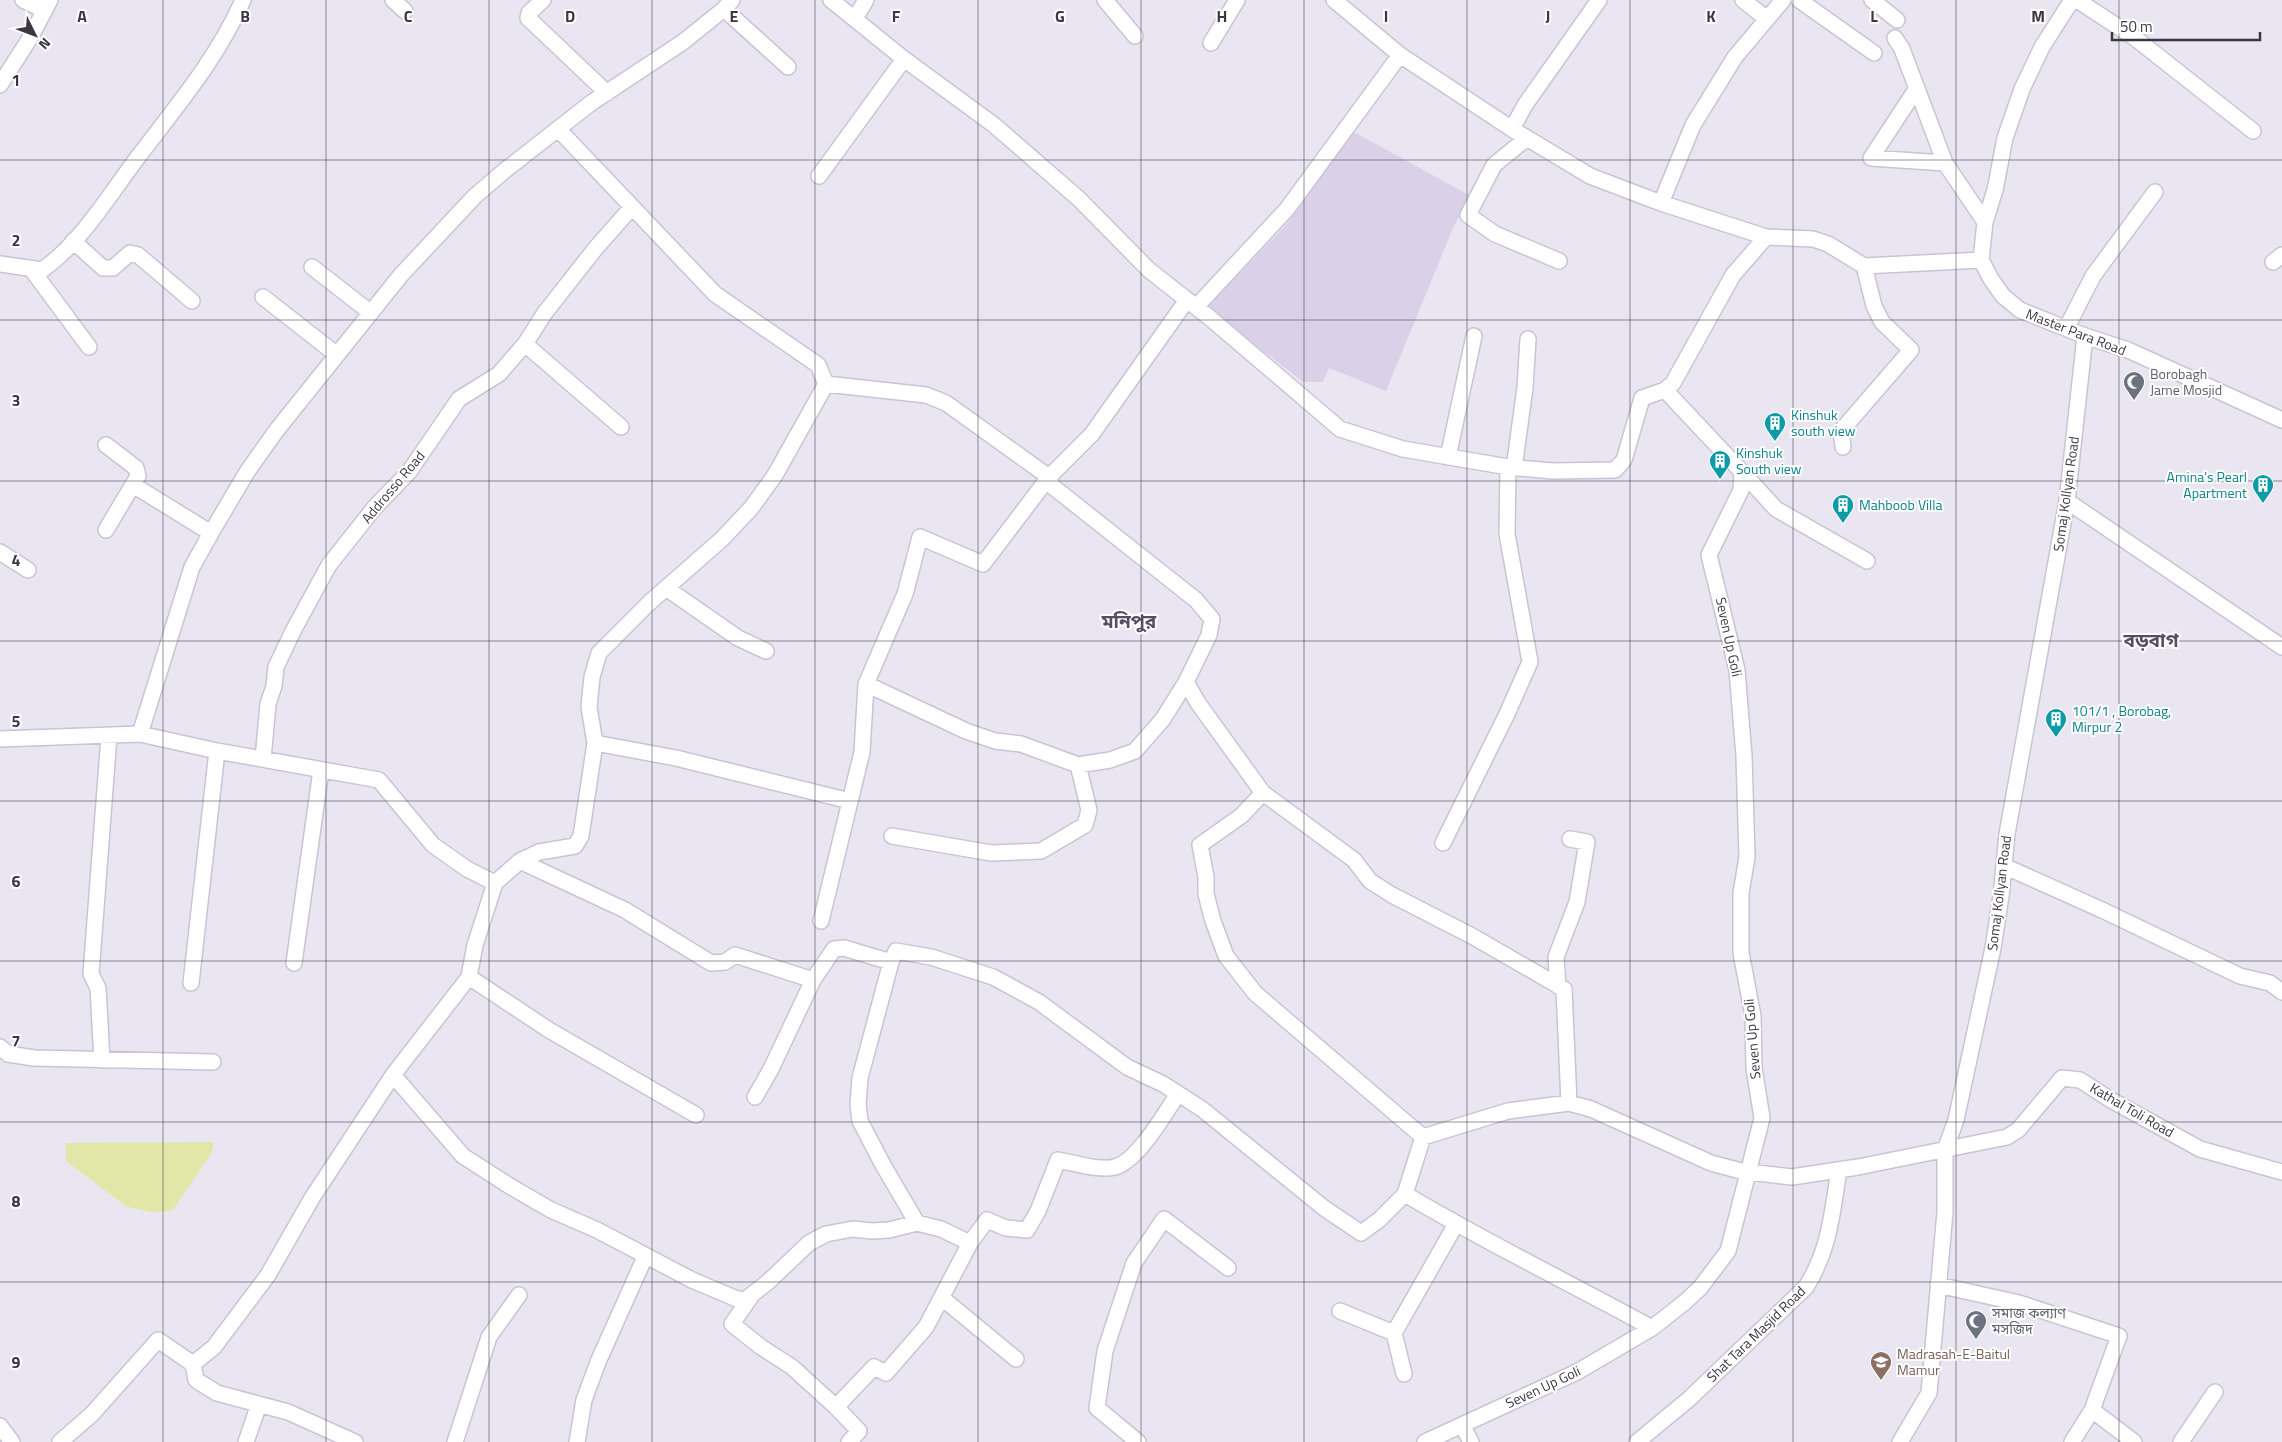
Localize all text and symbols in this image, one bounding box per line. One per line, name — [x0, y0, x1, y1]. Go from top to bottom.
text: A — [77, 4, 87, 28]
text: B — [240, 4, 250, 28]
text: C — [404, 4, 413, 28]
text: D — [565, 4, 575, 28]
text: E — [730, 4, 739, 28]
text: F — [892, 4, 901, 28]
text: G — [1055, 4, 1065, 28]
text: H — [1217, 4, 1227, 28]
text: I — [1384, 4, 1388, 28]
text: J — [1546, 4, 1550, 28]
text: K — [1706, 4, 1716, 28]
text: L — [1870, 4, 1878, 28]
text: M — [2031, 4, 2045, 28]
north arrow — [10, 10, 60, 60]
scale bar — [2112, 10, 2260, 42]
text: 50 m — [2120, 15, 2153, 38]
text: N — [34, 33, 56, 55]
text: 1 — [12, 68, 20, 92]
text: 2 — [12, 228, 20, 252]
street label: Master Para Road — [2023, 303, 2129, 360]
place label: Borobagh Jame Mosjid — [2150, 363, 2222, 400]
mosque icon: Borobagh Jame Mosjid — [2122, 370, 2146, 401]
text: 3 — [12, 388, 20, 412]
place label: Kinshuk south view — [1791, 404, 1856, 441]
building icon: Kinshuk south view — [1763, 411, 1787, 442]
street label: Somaj Kollyan Road — [2047, 435, 2084, 553]
place label: Kinshuk South view — [1736, 442, 1802, 479]
street label: Addrosso Road — [356, 446, 429, 528]
building icon: Kinshuk South view — [1708, 449, 1732, 480]
place label: Amina's Pearl Apartment — [2167, 466, 2247, 503]
building icon: Amina's Pearl Apartment — [2251, 473, 2275, 504]
building icon: Mahboob Villa — [1831, 493, 1855, 524]
place label: Mahboob Villa — [1859, 494, 1943, 515]
text: 4 — [12, 548, 21, 572]
street label: Seven Up Goli — [1711, 595, 1748, 679]
district label: মনিপুর — [1101, 606, 1157, 635]
district label: বড়বাগ — [2122, 625, 2179, 654]
place label: 101/1 , Borobag, Mirpur 2 — [2072, 700, 2171, 737]
building icon: 101/1 , Borobag, Mirpur 2 — [2044, 707, 2068, 738]
text: 5 — [12, 709, 21, 733]
street label: Somaj Kollyan Road — [1981, 834, 2016, 952]
text: 6 — [12, 869, 21, 893]
street label: Seven Up Goli — [1738, 998, 1765, 1080]
text: 7 — [12, 1029, 20, 1053]
street label: Kathal Toli Road — [2086, 1077, 2178, 1142]
text: 8 — [12, 1189, 21, 1213]
street label: Shat Tara Masjid Road — [1701, 1281, 1810, 1386]
place label: সমাজ কল্যাণ মসজিদ — [1991, 1302, 2066, 1339]
mosque icon: সমাজ কল্যাণ মসজিদ — [1964, 1309, 1988, 1340]
place label: Madrasah-E-Baitul Mamur — [1897, 1343, 2010, 1380]
text: 9 — [12, 1350, 21, 1374]
school or university icon: Madrasah-E-Baitul Mamur — [1869, 1350, 1893, 1381]
street label: Seven Up Goli — [1502, 1360, 1584, 1413]

